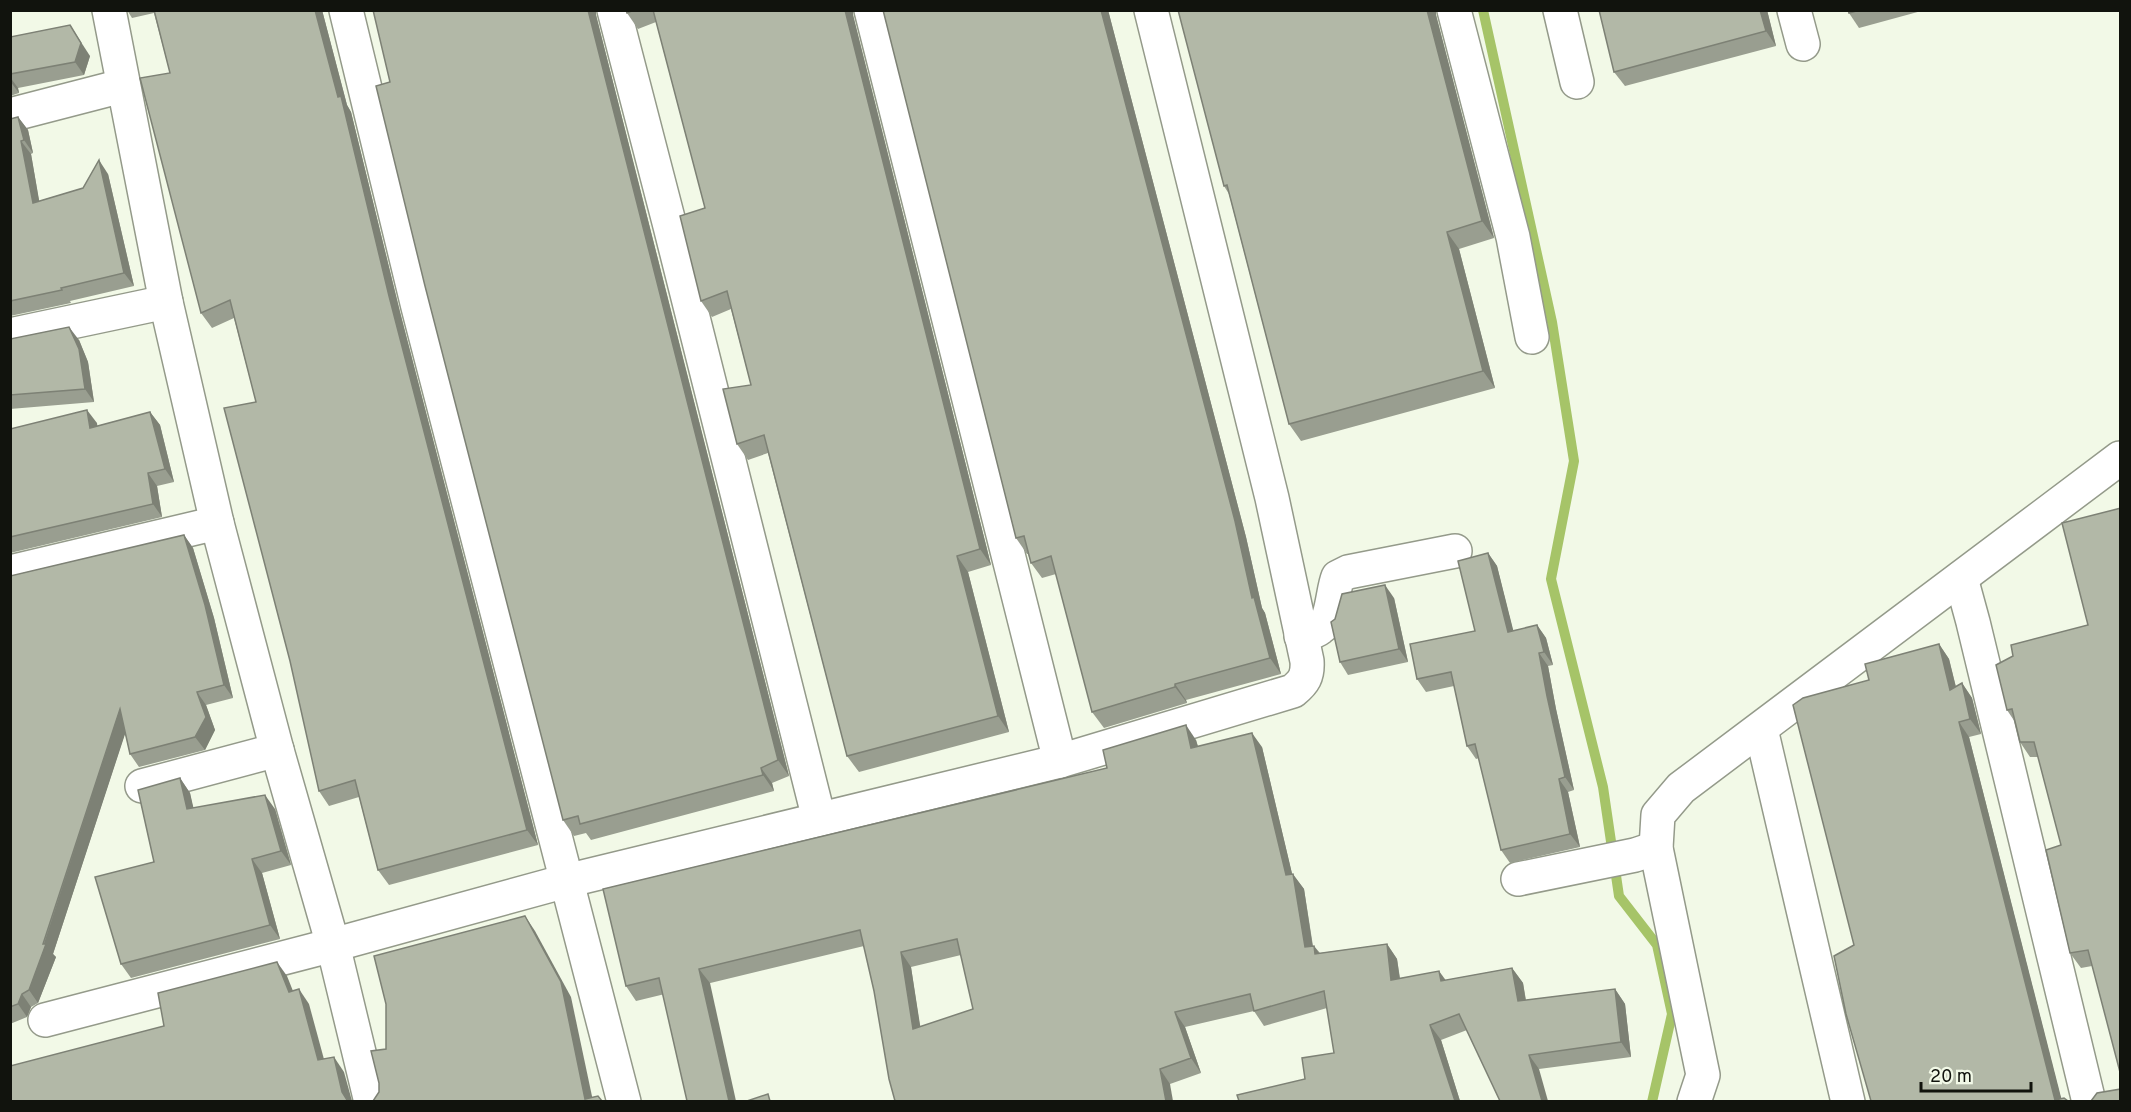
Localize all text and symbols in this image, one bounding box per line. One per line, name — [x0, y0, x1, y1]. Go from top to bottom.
scale bar — [1921, 1055, 2030, 1093]
text: 20 m — [1930, 1066, 1972, 1089]

